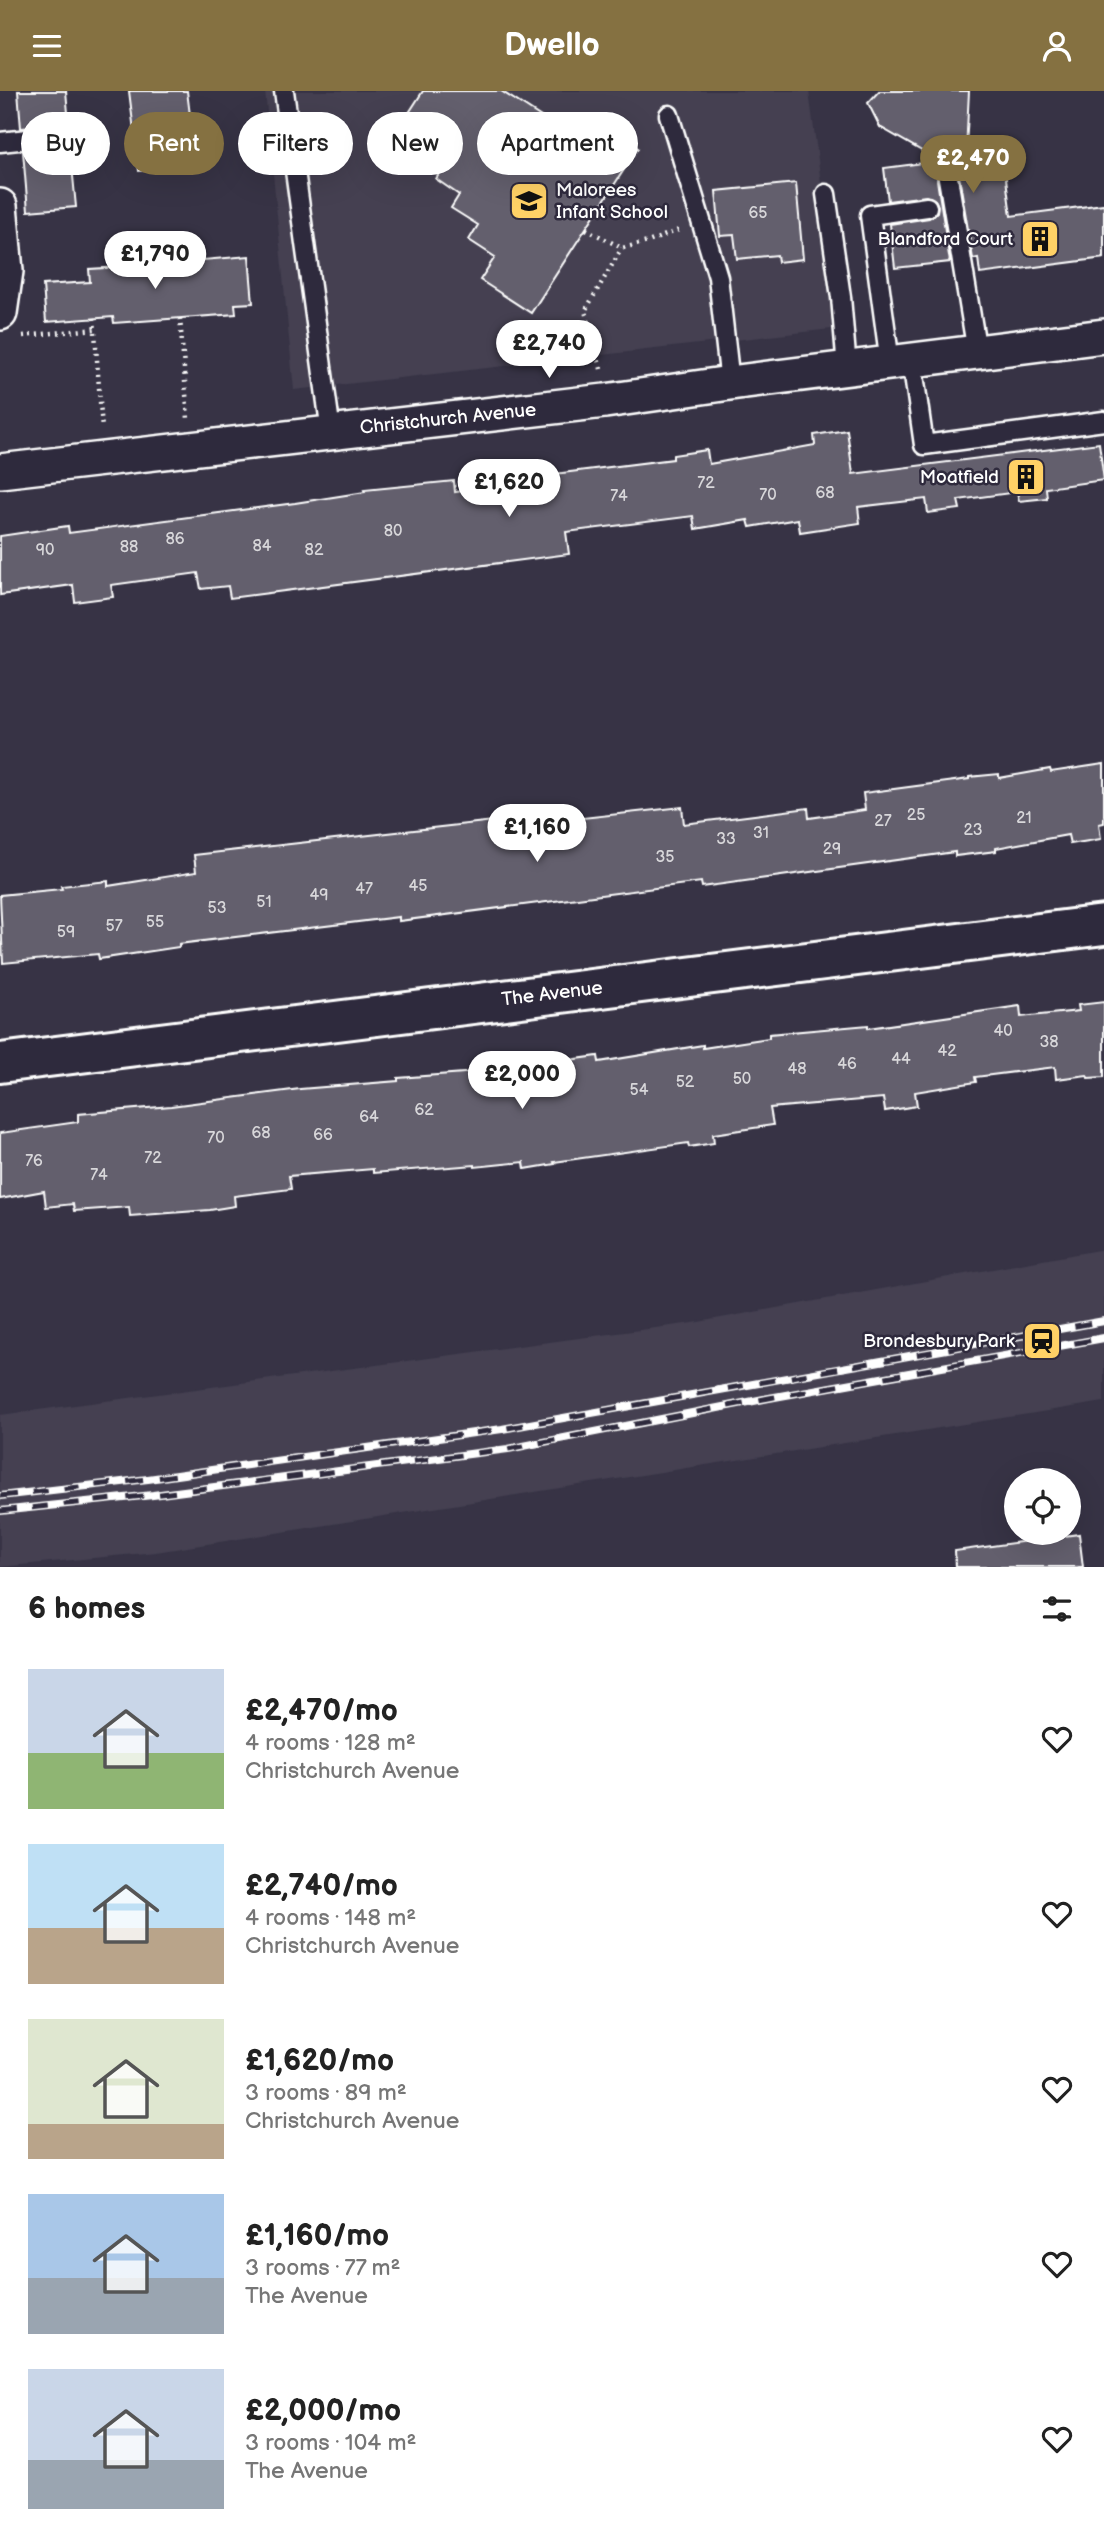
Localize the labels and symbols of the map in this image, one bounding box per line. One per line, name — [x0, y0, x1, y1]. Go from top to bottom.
pin: £2,470 — [916, 135, 1030, 195]
place label: Malorees Infant School — [556, 179, 668, 224]
school or university icon: Malorees Infant School — [508, 180, 550, 222]
house number: 65 — [749, 204, 767, 223]
building icon: Blandford Court — [1019, 218, 1061, 260]
place label: Blandford Court — [877, 228, 1013, 251]
pin: £1,790 — [98, 231, 212, 291]
pin: £2,740 — [492, 321, 606, 380]
street label: Christchurch Avenue — [359, 398, 537, 440]
building icon: Moatfield — [1005, 456, 1047, 498]
pin: £1,620 — [452, 459, 566, 519]
place label: Moatfield — [920, 466, 999, 489]
house number: 72 — [697, 474, 715, 493]
house number: 68 — [815, 484, 835, 503]
house number: 70 — [759, 486, 777, 505]
house number: 74 — [610, 487, 628, 506]
house number: 80 — [384, 522, 402, 541]
house number: 86 — [165, 530, 185, 549]
house number: 84 — [252, 537, 272, 556]
house number: 88 — [120, 538, 138, 557]
house number: 90 — [36, 541, 54, 560]
house number: 82 — [305, 541, 324, 560]
pin: £1,160 — [480, 805, 594, 864]
house number: 25 — [907, 806, 925, 825]
house number: 21 — [1016, 809, 1032, 828]
house number: 27 — [874, 812, 892, 831]
house number: 23 — [964, 821, 983, 840]
house number: 31 — [753, 824, 769, 843]
house number: 33 — [716, 830, 736, 849]
house number: 29 — [823, 840, 841, 859]
house number: 35 — [655, 848, 675, 867]
house number: 45 — [409, 877, 427, 896]
house number: 47 — [355, 880, 373, 899]
house number: 49 — [309, 886, 329, 905]
house number: 51 — [256, 893, 272, 912]
house number: 53 — [207, 899, 227, 918]
house number: 55 — [146, 913, 164, 932]
house number: 57 — [105, 917, 123, 936]
house number: 59 — [57, 923, 75, 942]
street label: The Avenue — [500, 976, 604, 1012]
house number: 40 — [993, 1022, 1013, 1041]
house number: 38 — [1039, 1033, 1059, 1052]
house number: 42 — [937, 1042, 957, 1061]
house number: 44 — [891, 1050, 911, 1069]
pin: £2,000 — [465, 1051, 579, 1111]
house number: 46 — [837, 1055, 857, 1074]
house number: 48 — [787, 1060, 807, 1079]
house number: 50 — [733, 1070, 751, 1089]
house number: 52 — [676, 1073, 695, 1092]
house number: 54 — [630, 1081, 649, 1100]
house number: 62 — [414, 1101, 434, 1120]
house number: 64 — [359, 1108, 379, 1127]
house number: 68 — [251, 1124, 271, 1143]
house number: 66 — [313, 1126, 333, 1145]
house number: 70 — [207, 1129, 225, 1148]
house number: 72 — [144, 1149, 162, 1168]
house number: 76 — [25, 1152, 43, 1171]
house number: 74 — [90, 1166, 108, 1185]
station icon: Brondesbury Park — [1021, 1320, 1063, 1362]
place label: Brondesbury Park — [863, 1330, 1016, 1353]

